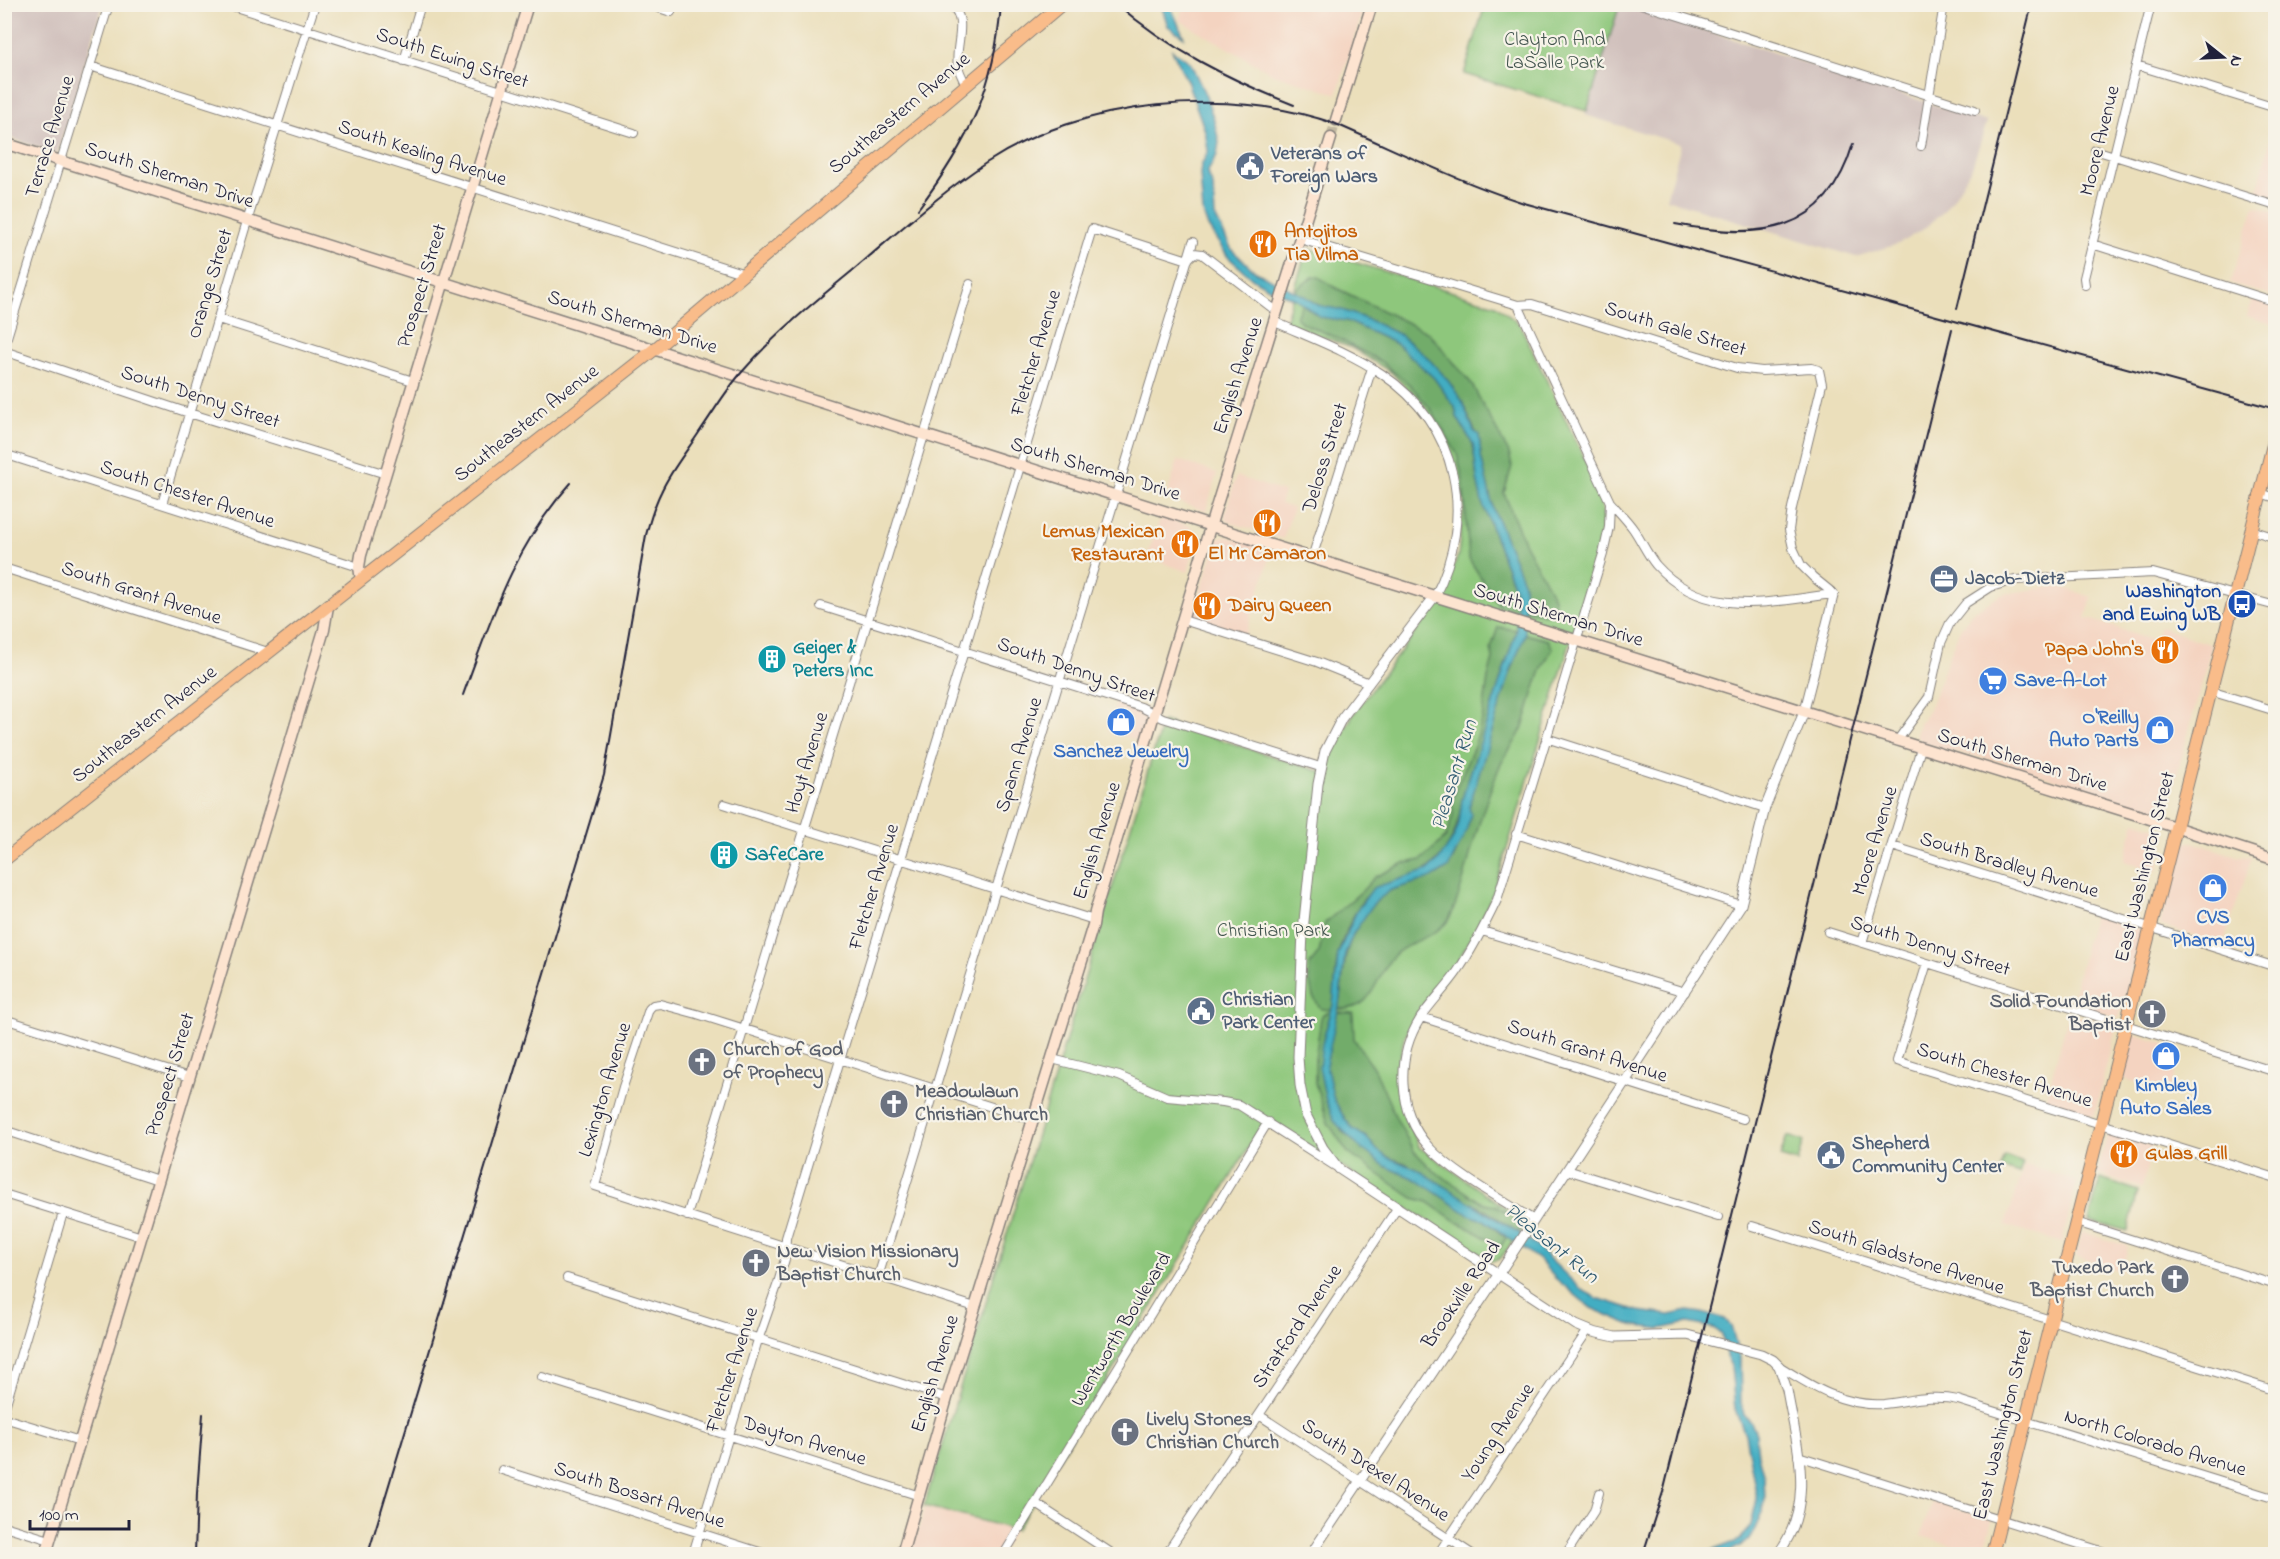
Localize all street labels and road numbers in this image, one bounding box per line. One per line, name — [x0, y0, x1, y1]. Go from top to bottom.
street label: South Ewing Street — [372, 21, 532, 98]
street label: Southeastern Avenue — [823, 46, 977, 182]
street label: Terrace Avenue — [19, 72, 83, 202]
street label: Moore Avenue — [2073, 83, 2129, 199]
street label: South Kealing Avenue — [334, 113, 510, 196]
street label: South Sherman Drive — [81, 135, 257, 217]
street label: Prospect Street — [390, 220, 456, 351]
street label: Orange Street — [181, 225, 242, 343]
street label: South Sherman Drive — [543, 283, 721, 363]
street label: Fletcher Avenue — [1004, 286, 1070, 421]
street label: South Gale Street — [1601, 295, 1750, 365]
street label: English Avenue — [1206, 314, 1273, 439]
street label: Southeastern Avenue — [448, 358, 606, 490]
street label: South Denny Street — [117, 359, 284, 437]
street label: Deloss Street — [1295, 399, 1356, 517]
street label: South Sherman Drive — [1006, 430, 1184, 510]
street label: South Chester Avenue — [96, 453, 278, 537]
street label: South Grant Avenue — [57, 554, 225, 634]
street label: South Sherman Drive — [1469, 576, 1647, 656]
street label: South Denny Street — [993, 630, 1159, 712]
street label: Southeastern Avenue — [66, 659, 224, 791]
street label: Spann Avenue — [989, 694, 1051, 816]
street label: Hoyt Avenue — [779, 709, 837, 817]
street label: South Sherman Drive — [1933, 721, 2111, 801]
street label: East Washington Street — [2108, 768, 2185, 966]
street label: English Avenue — [1066, 779, 1131, 904]
street label: Moore Avenue — [1846, 783, 1906, 899]
street label: Fletcher Avenue — [842, 820, 908, 955]
street label: South Bradley Avenue — [1916, 825, 2102, 907]
street label: South Denny Street — [1847, 909, 2014, 985]
street label: Prospect Street — [138, 1009, 204, 1140]
street label: South Grant Avenue — [1503, 1012, 1671, 1092]
street label: Lexington Avenue — [572, 1019, 641, 1161]
street label: South Chester Avenue — [1913, 1036, 2095, 1117]
street label: South Gladstone Avenue — [1804, 1213, 2008, 1303]
street label: Brookville Road — [1415, 1235, 1509, 1355]
street label: Wentworth Boulevard — [1064, 1247, 1180, 1413]
street label: Stratford Avenue — [1246, 1259, 1350, 1395]
street label: Fletcher Avenue — [699, 1304, 767, 1437]
street label: English Avenue — [904, 1312, 969, 1437]
street label: East Washington Street — [1966, 1326, 2043, 1524]
street label: Young Avenue — [1455, 1378, 1544, 1489]
street label: North Colorado Avenue — [2060, 1402, 2250, 1486]
street label: Dayton Avenue — [737, 1409, 870, 1475]
street label: South Drexel Avenue — [1295, 1412, 1455, 1530]
street label: South Bosart Avenue — [550, 1455, 728, 1537]

